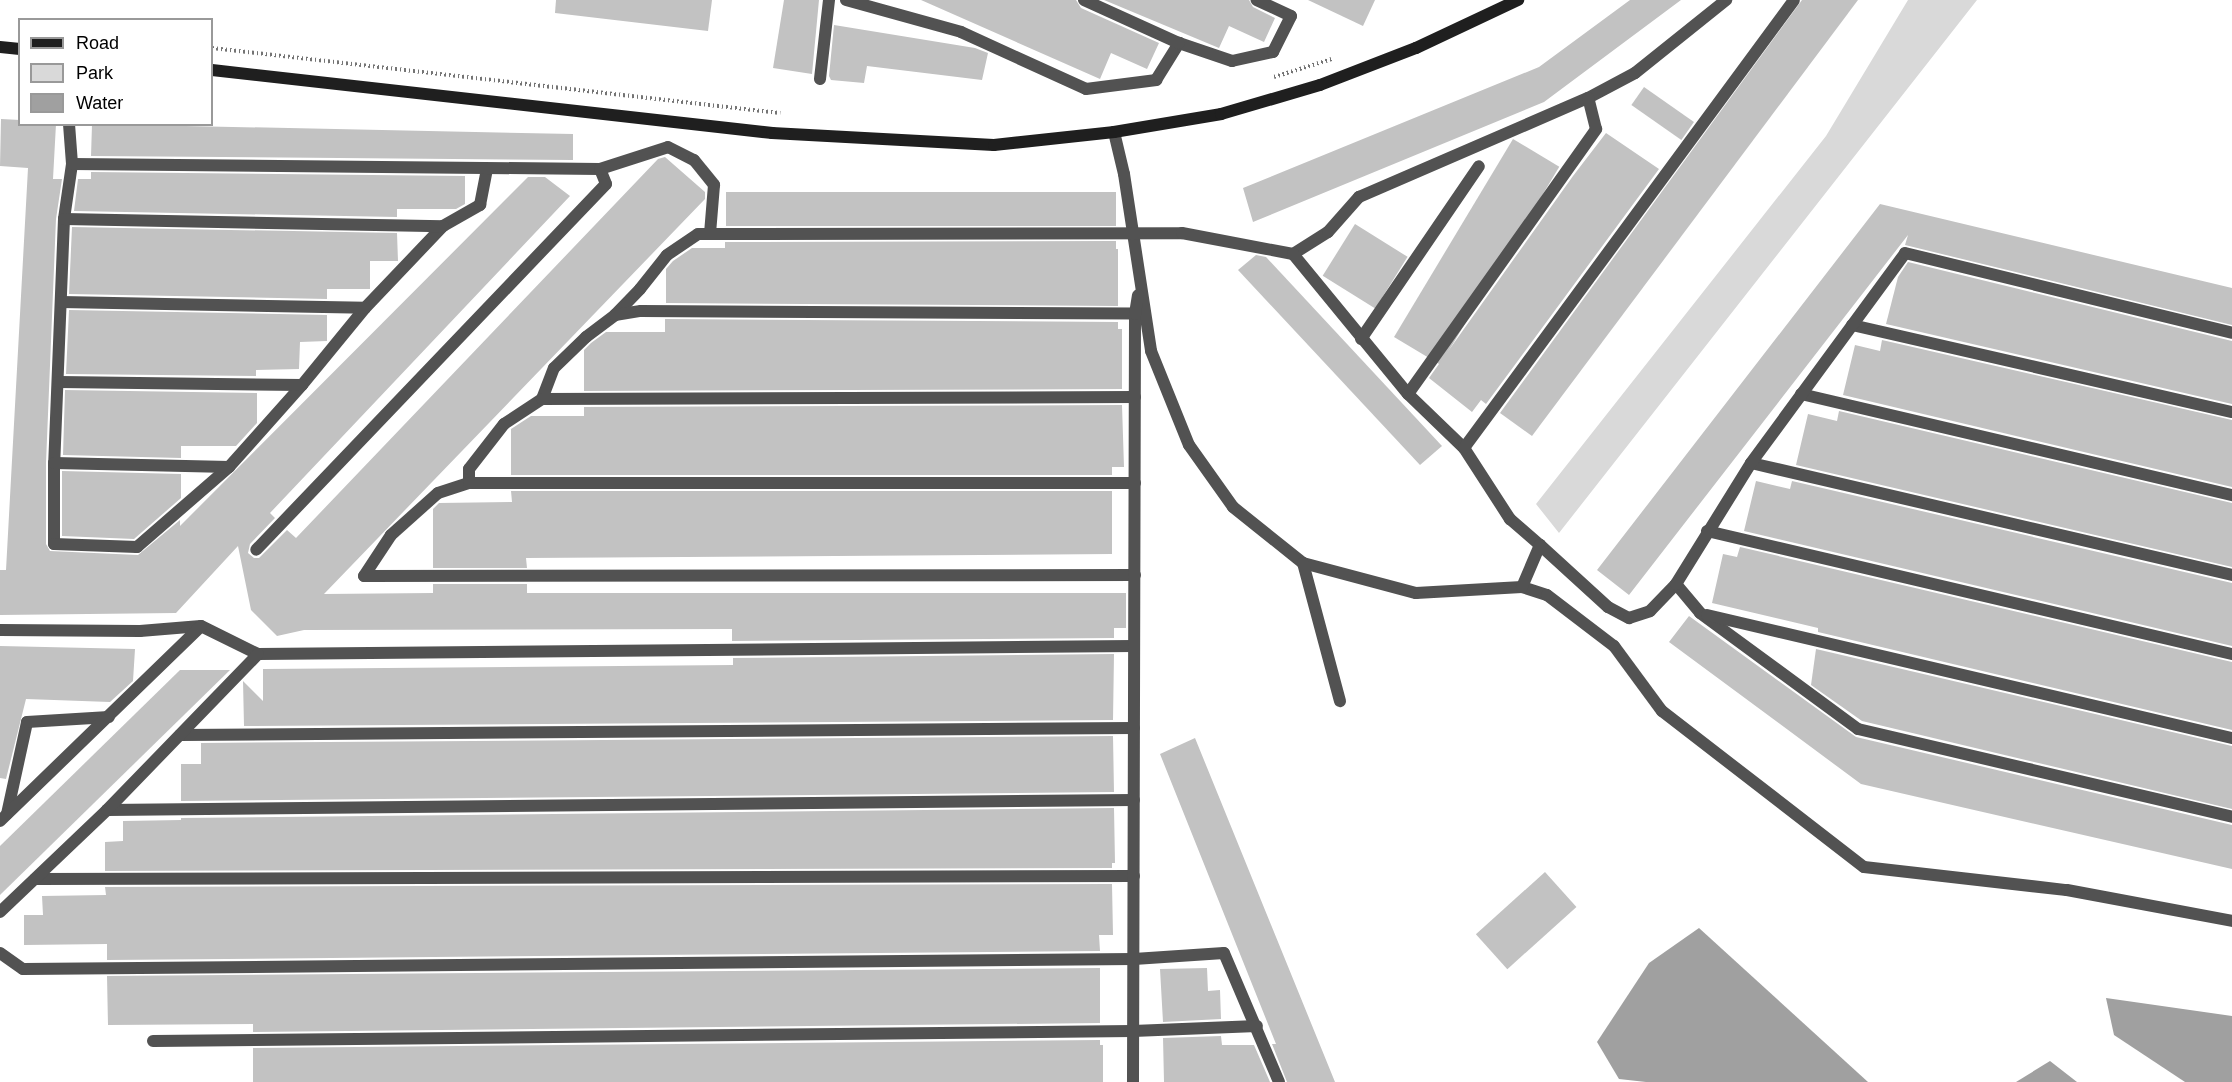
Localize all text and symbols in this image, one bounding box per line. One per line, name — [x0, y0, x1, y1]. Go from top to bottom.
legend — [18, 18, 213, 126]
text: Road — [76, 33, 119, 53]
text: Park — [76, 63, 113, 83]
text: Water — [76, 93, 123, 113]

